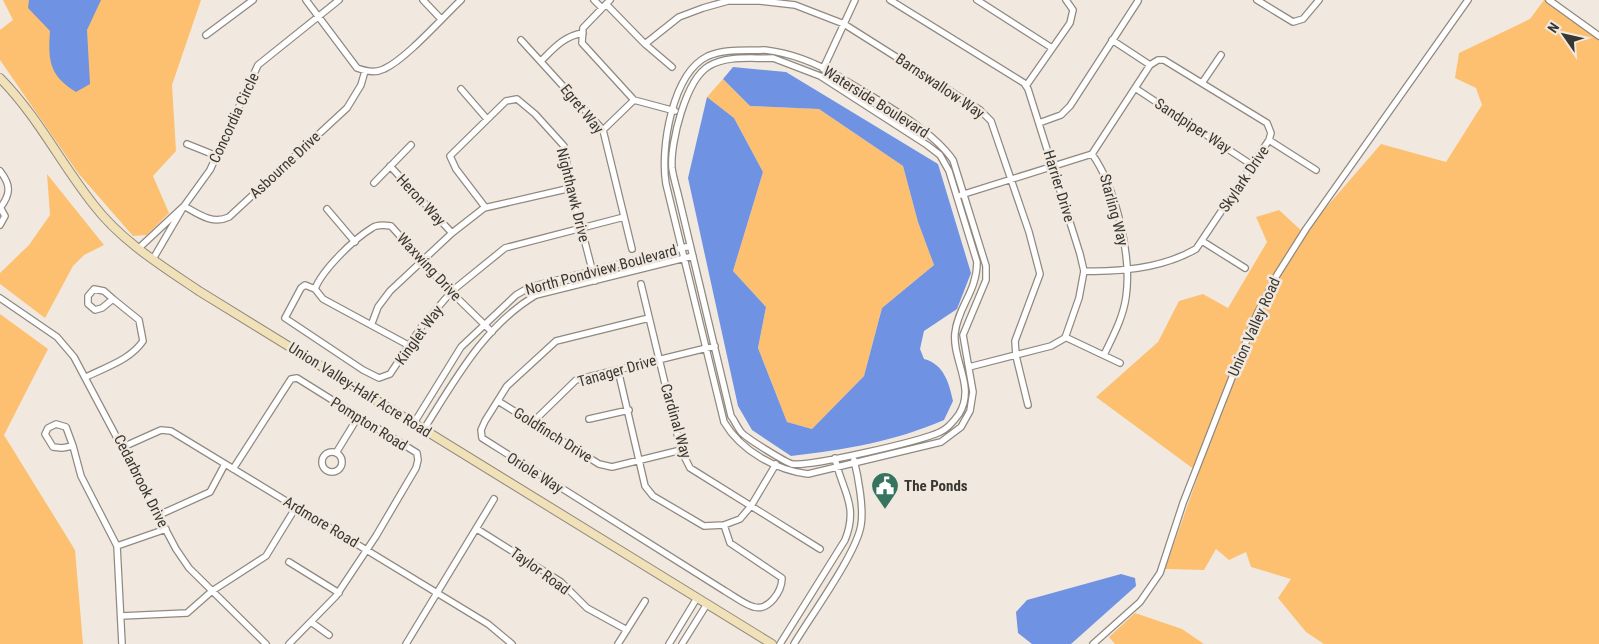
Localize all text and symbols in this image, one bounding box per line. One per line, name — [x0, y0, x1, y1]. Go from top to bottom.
north arrow — [1539, 10, 1589, 60]
text: N — [1544, 20, 1562, 36]
street label: Barnswallow Way — [892, 50, 988, 122]
street label: Waterside Boulevard — [820, 62, 932, 142]
street label: Concordia Circle — [205, 70, 263, 166]
street label: Egret Way — [557, 81, 607, 137]
street label: Sandpiper Way — [1151, 95, 1235, 157]
street label: Asbourne Drive — [246, 128, 324, 202]
street label: Skylark Drive — [1215, 142, 1273, 216]
street label: Nighthawk Drive — [553, 146, 593, 244]
street label: Harrier Drive — [1040, 148, 1078, 224]
street label: Heron Way — [393, 171, 449, 229]
street label: Starling Way — [1096, 172, 1132, 248]
street label: Waxwing Drive — [393, 229, 465, 305]
street label: North Pondview Boulevard — [523, 241, 679, 299]
street label: Union Valley Road — [1224, 275, 1284, 379]
street label: Kinglet Way — [391, 302, 447, 368]
street label: Union Valley-Half Acre Road — [285, 339, 435, 441]
street label: Tanager Drive — [576, 351, 658, 391]
street label: Cardinal Way — [657, 382, 695, 460]
street label: Pompton Road — [327, 393, 411, 455]
street label: Goldfinch Drive — [510, 404, 596, 466]
street label: Cedarbrook Drive — [110, 432, 172, 530]
street label: Oriole Way — [504, 449, 566, 497]
public building icon: The Ponds — [870, 471, 900, 510]
place label: The Ponds — [904, 477, 968, 495]
street label: Ardmore Road — [280, 493, 362, 551]
street label: Taylor Road — [507, 543, 573, 599]

